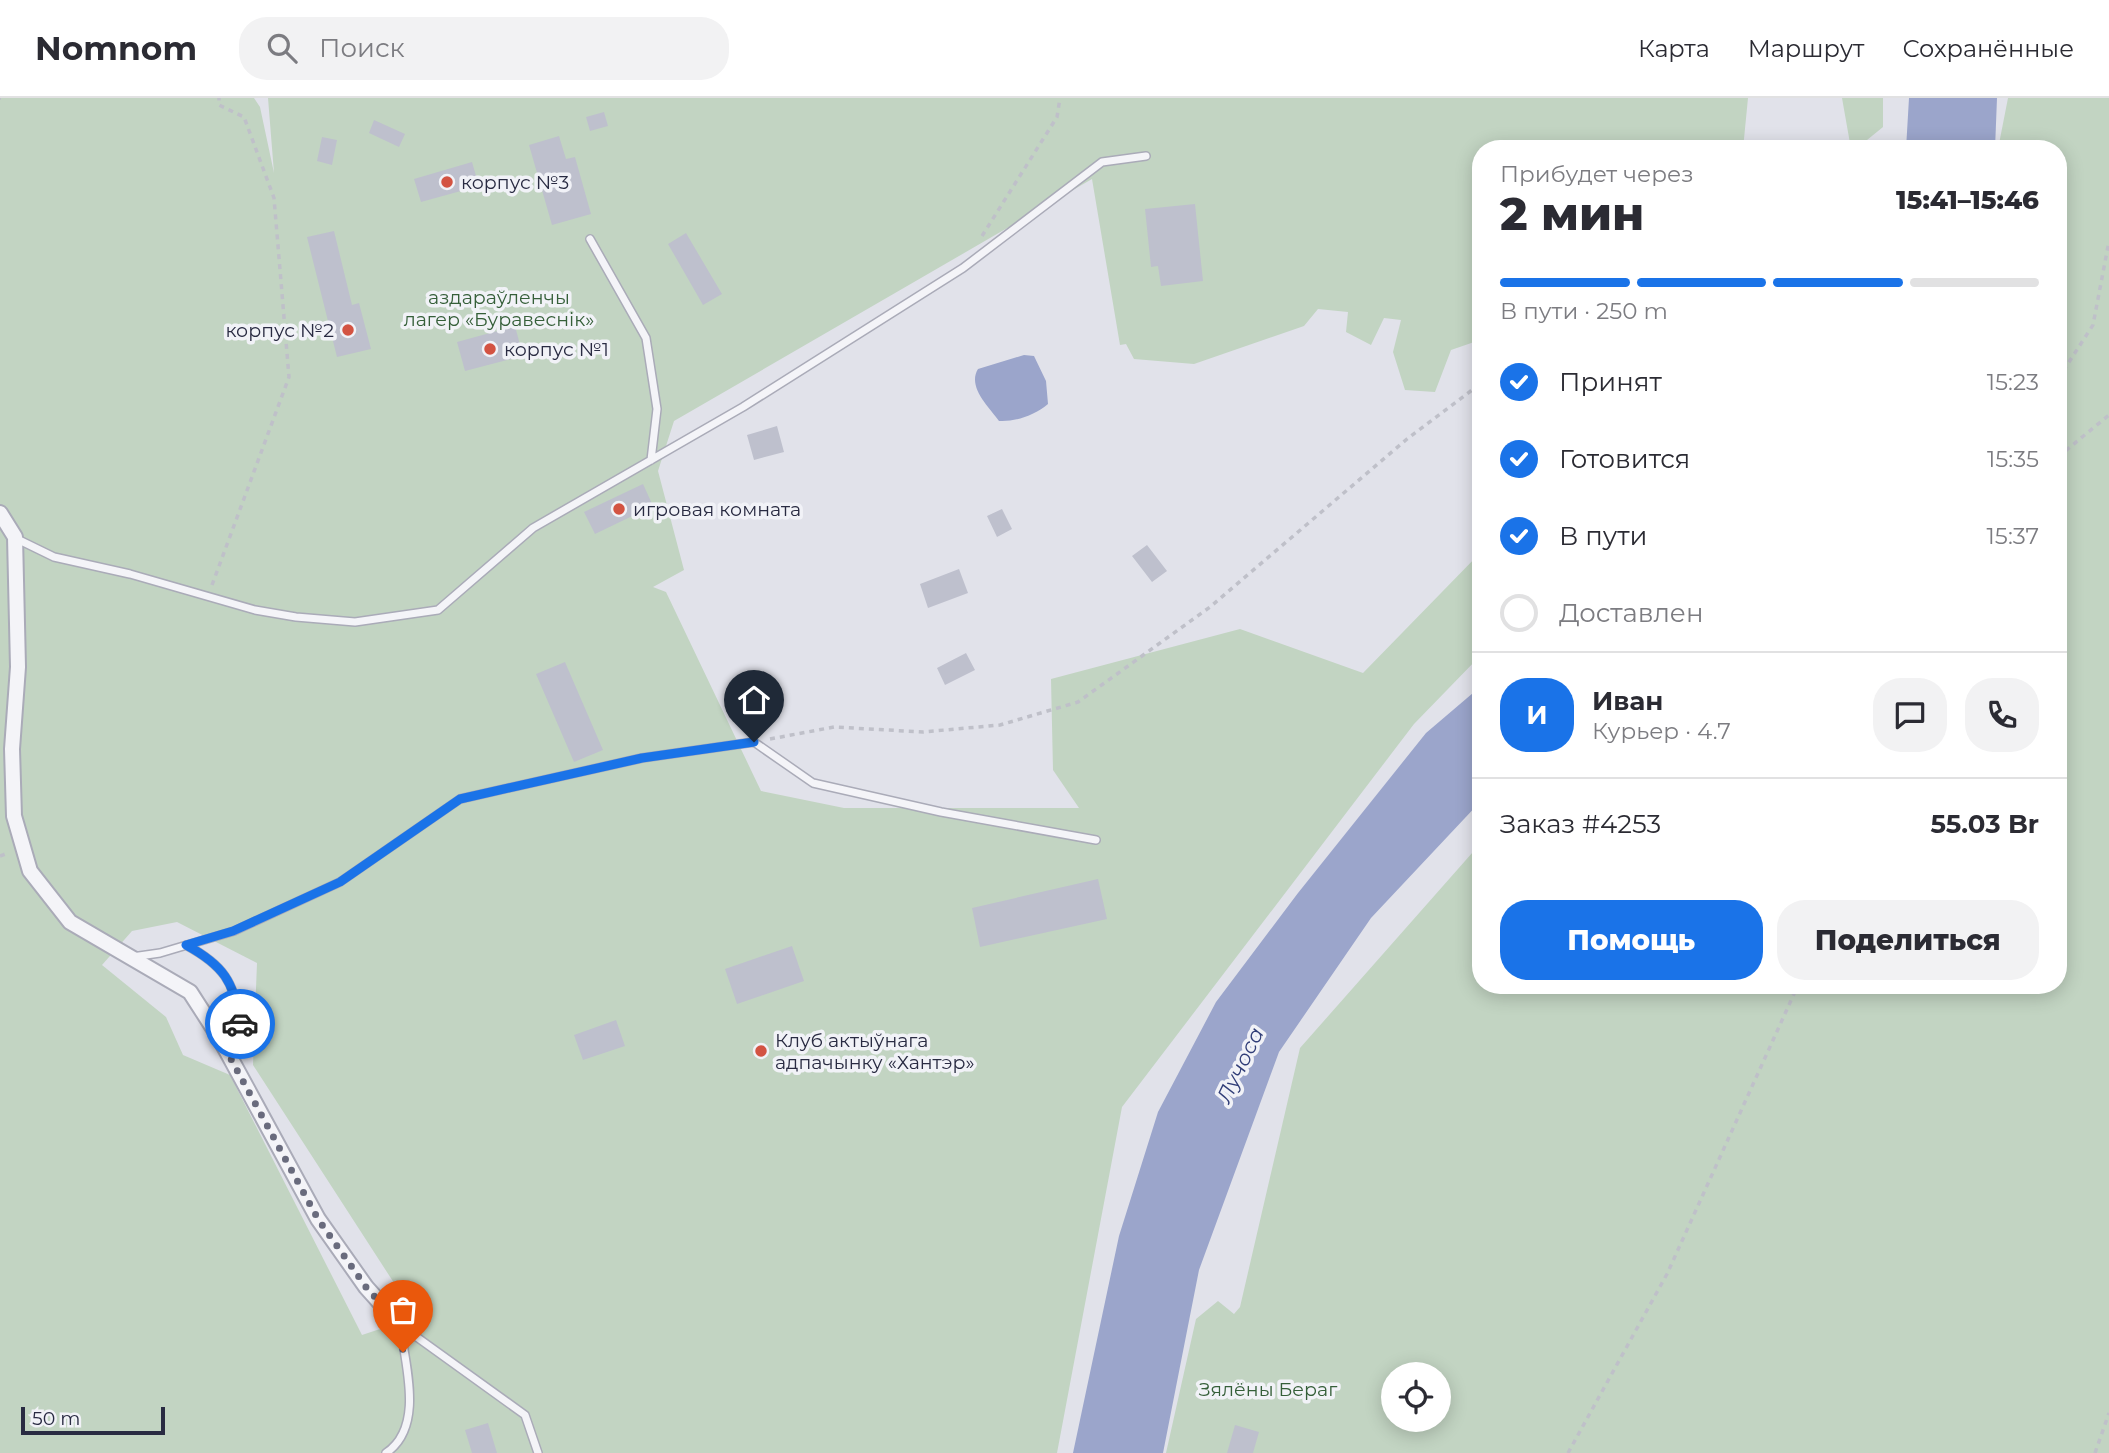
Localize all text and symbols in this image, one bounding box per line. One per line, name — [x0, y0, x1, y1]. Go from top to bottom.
search box — [239, 17, 729, 80]
text: Nomnom — [35, 28, 197, 68]
icon: search — [263, 29, 301, 67]
text: Поиск — [319, 32, 405, 64]
text: Карта — [1638, 34, 1710, 63]
text: Маршрут — [1748, 34, 1864, 63]
text: Сохранённые — [1902, 34, 2074, 63]
text: Прибудет через — [1500, 160, 1694, 188]
place label: корпус №3 — [461, 171, 569, 194]
marker: корпус №3 — [439, 174, 455, 190]
text: 15:41–15:46 — [1896, 184, 2039, 216]
text: 2 мин — [1500, 185, 1644, 242]
park label: аздараўленчы лагер «Буравеснік» — [404, 286, 594, 331]
text: В пути · 250 m — [1500, 297, 1668, 325]
place label: корпус №2 — [225, 319, 334, 342]
marker: корпус №2 — [340, 322, 356, 338]
place label: корпус №1 — [504, 338, 609, 361]
marker: корпус №1 — [482, 341, 498, 357]
icon: check — [1500, 363, 1538, 401]
text: Принят — [1559, 366, 1662, 398]
text: 15:23 — [1987, 368, 2039, 396]
icon: check — [1500, 440, 1538, 478]
text: Готовится — [1559, 443, 1690, 475]
text: 15:35 — [1987, 445, 2039, 473]
place label: игровая комната — [633, 498, 801, 521]
marker: игровая комната — [611, 501, 627, 517]
icon: check — [1500, 517, 1538, 555]
text: В пути — [1559, 520, 1648, 552]
text: 15:37 — [1987, 522, 2039, 550]
text: Доставлен — [1559, 597, 1704, 629]
pin — [724, 670, 784, 742]
button: chat — [1873, 678, 1947, 752]
button: phone — [1965, 678, 2039, 752]
icon: home — [735, 681, 773, 719]
text: Иван — [1592, 685, 1663, 717]
text: И — [1526, 699, 1548, 731]
text: Курьер · 4.7 — [1592, 717, 1731, 745]
text: Заказ #4253 — [1500, 808, 1661, 840]
text: 55.03 Br — [1930, 808, 2039, 840]
button: Помощь — [1500, 900, 1763, 980]
button: Поделиться — [1777, 900, 2039, 980]
courier — [205, 989, 275, 1059]
icon: car — [221, 1005, 259, 1043]
water label: Лучоса — [1211, 1023, 1269, 1108]
place label: Клуб актыўнага адпачынку «Хантэр» — [775, 1029, 975, 1074]
marker: Клуб актыўнага адпачынку «Хантэр» — [753, 1043, 769, 1059]
pin — [373, 1280, 433, 1352]
icon: bag — [384, 1291, 422, 1329]
map controls — [1381, 1362, 1451, 1432]
button: locate — [1381, 1362, 1451, 1432]
park label: Зялёны Бераг — [1199, 1378, 1337, 1401]
scale bar — [21, 1404, 164, 1436]
text: 50 m — [32, 1407, 80, 1430]

